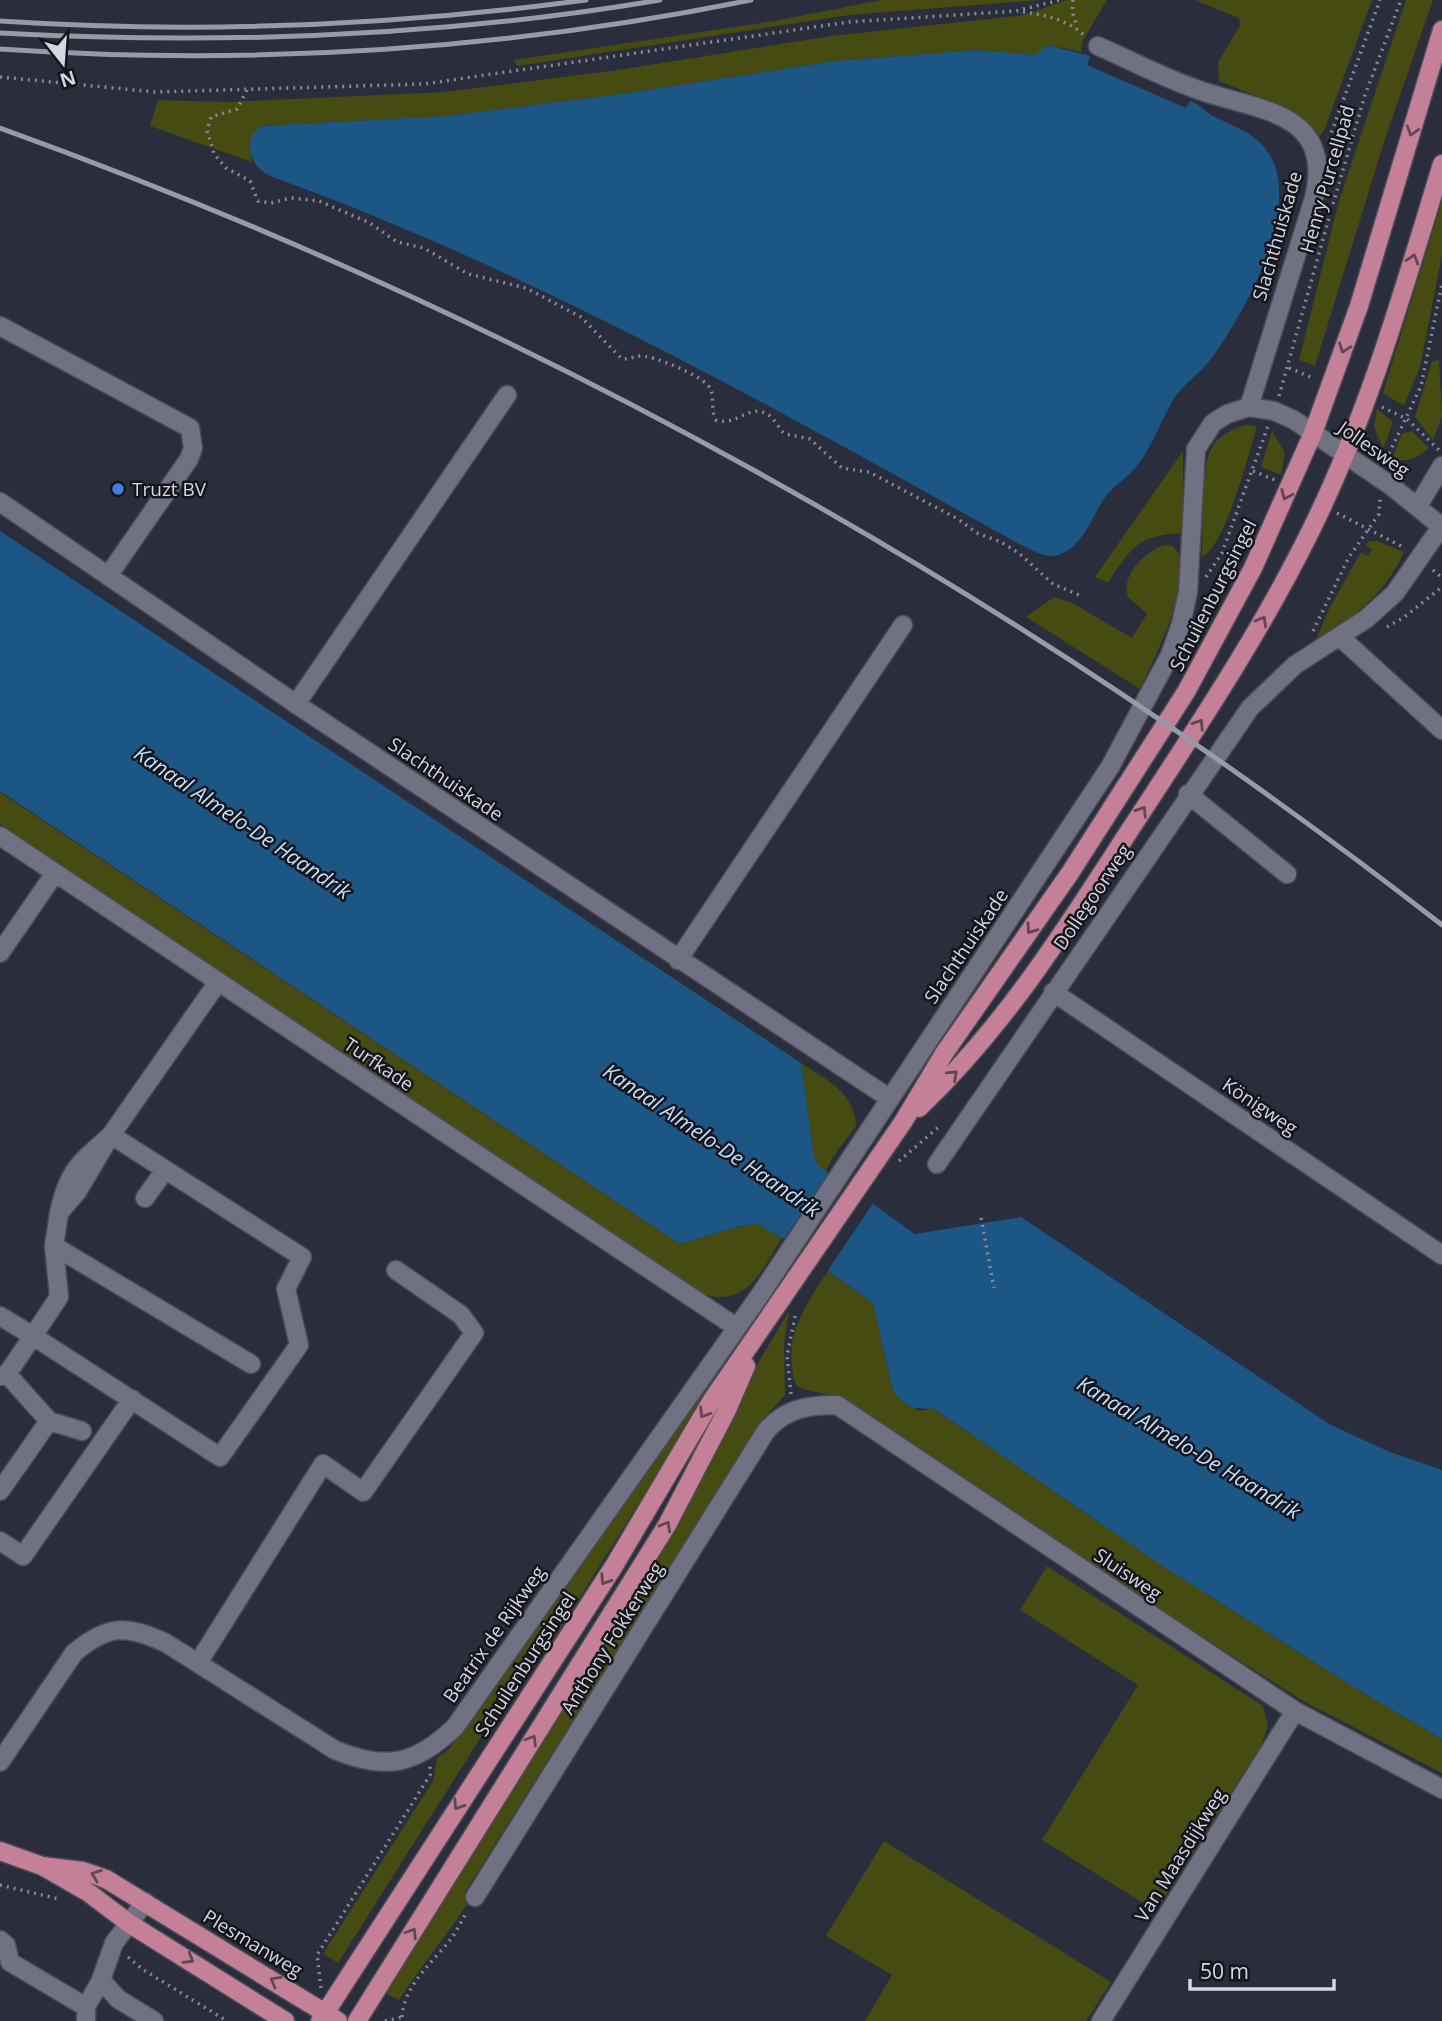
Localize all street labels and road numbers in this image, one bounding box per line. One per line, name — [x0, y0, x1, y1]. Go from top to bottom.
street label: Henry Purcellpad — [1293, 102, 1361, 256]
street label: Slachthuiskade — [1246, 168, 1308, 304]
street label: Jollesweg — [1331, 414, 1415, 483]
street label: Schuilenburgsingel — [1163, 515, 1263, 675]
street label: Slachthuiskade — [383, 731, 509, 827]
street label: Dollegoorweg — [1047, 839, 1137, 955]
street label: Slachthuiskade — [918, 883, 1014, 1009]
street label: Turfkade — [339, 1031, 419, 1097]
street label: Königweg — [1217, 1071, 1303, 1141]
street label: Sluisweg — [1089, 1542, 1167, 1606]
street label: Anthony Fokkerweg — [555, 1557, 669, 1719]
street label: Beatrix de Rijkweg — [437, 1560, 551, 1708]
street label: Schuilenburgsingel — [469, 1587, 581, 1741]
street label: Van Maasdijkweg — [1129, 1783, 1231, 1927]
street label: Plesmanweg — [199, 1903, 307, 1983]

